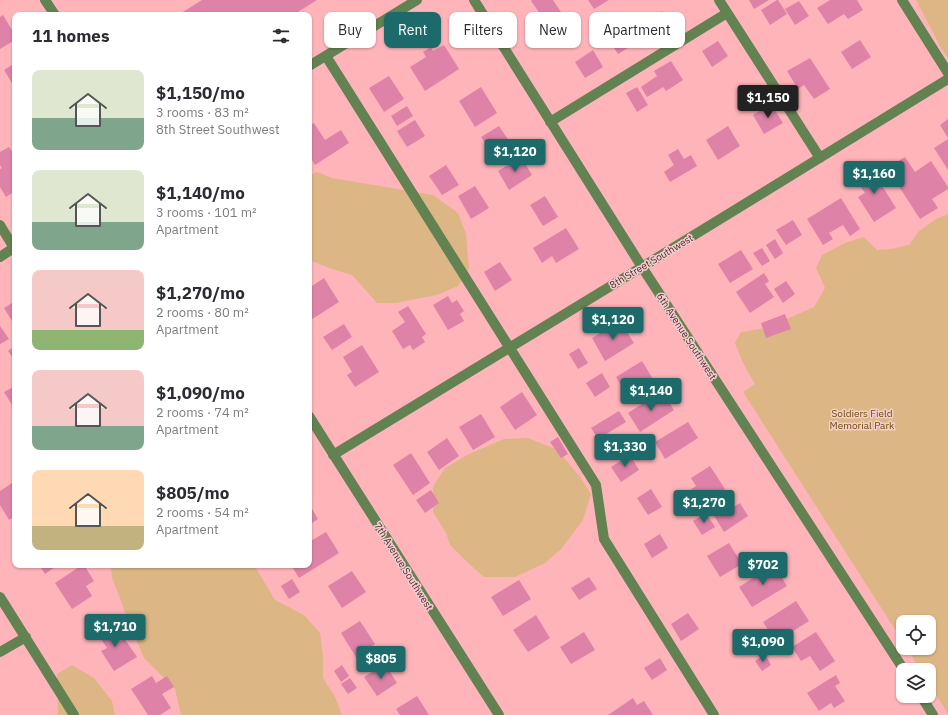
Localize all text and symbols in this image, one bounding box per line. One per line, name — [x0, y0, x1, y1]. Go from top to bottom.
chip: Buy — [324, 12, 376, 48]
chip: Rent — [384, 12, 441, 48]
chip: Filters — [449, 12, 517, 48]
chip: New — [525, 12, 581, 48]
chip: Apartment — [589, 12, 685, 48]
text: 11 homes — [32, 25, 109, 47]
icon: filters — [270, 25, 292, 47]
text: $1,150/mo — [156, 82, 245, 104]
pin: $1,150 — [735, 85, 801, 119]
icon: home — [64, 86, 112, 134]
text: $1,150 — [746, 89, 790, 106]
text: 3 rooms · 83 m² — [156, 104, 249, 121]
text: 8th Street Southwest — [156, 121, 280, 138]
pin: $1,120 — [482, 139, 548, 173]
text: $1,120 — [493, 143, 537, 160]
pin: $1,160 — [841, 161, 907, 195]
text: $1,160 — [852, 165, 896, 182]
text: $1,140/mo — [156, 182, 245, 204]
icon: home — [64, 186, 112, 234]
text: 3 rooms · 101 m² — [156, 204, 257, 221]
text: Apartment — [156, 221, 219, 238]
street label: 8th Street Southwest — [607, 231, 696, 291]
text: $1,270/mo — [156, 282, 245, 304]
icon: home — [64, 286, 112, 334]
street label: 6th Avenue Southwest — [654, 290, 720, 383]
text: 2 rooms · 80 m² — [156, 304, 249, 321]
pin: $1,120 — [580, 307, 646, 341]
text: $1,120 — [591, 311, 635, 328]
text: Apartment — [156, 321, 219, 338]
pin: $1,140 — [618, 378, 684, 412]
text: $1,090/mo — [156, 382, 245, 404]
text: $1,140 — [629, 382, 673, 399]
icon: home — [64, 386, 112, 434]
text: 2 rooms · 74 m² — [156, 404, 249, 421]
park label: Soldiers Field Memorial Park — [830, 407, 895, 432]
text: Apartment — [156, 421, 219, 438]
pin: $1,330 — [592, 434, 658, 468]
text: $1,330 — [603, 438, 647, 455]
text: $805/mo — [156, 482, 229, 504]
icon: home — [64, 486, 112, 534]
pin: $1,270 — [671, 490, 737, 524]
text: $1,270 — [682, 494, 726, 511]
text: 2 rooms · 54 m² — [156, 504, 249, 521]
street label: 7th Avenue Southwest — [371, 520, 436, 613]
text: Apartment — [156, 521, 219, 538]
pin: $702 — [739, 552, 787, 586]
text: $702 — [747, 556, 779, 573]
pin: $1,710 — [82, 614, 148, 648]
map controls — [896, 615, 936, 703]
button: locate — [896, 615, 936, 655]
text: $1,710 — [93, 618, 137, 635]
pin: $1,090 — [730, 629, 796, 663]
text: $1,090 — [741, 633, 785, 650]
pin: $805 — [357, 646, 405, 680]
text: $805 — [365, 650, 397, 667]
button: layers — [896, 663, 936, 703]

